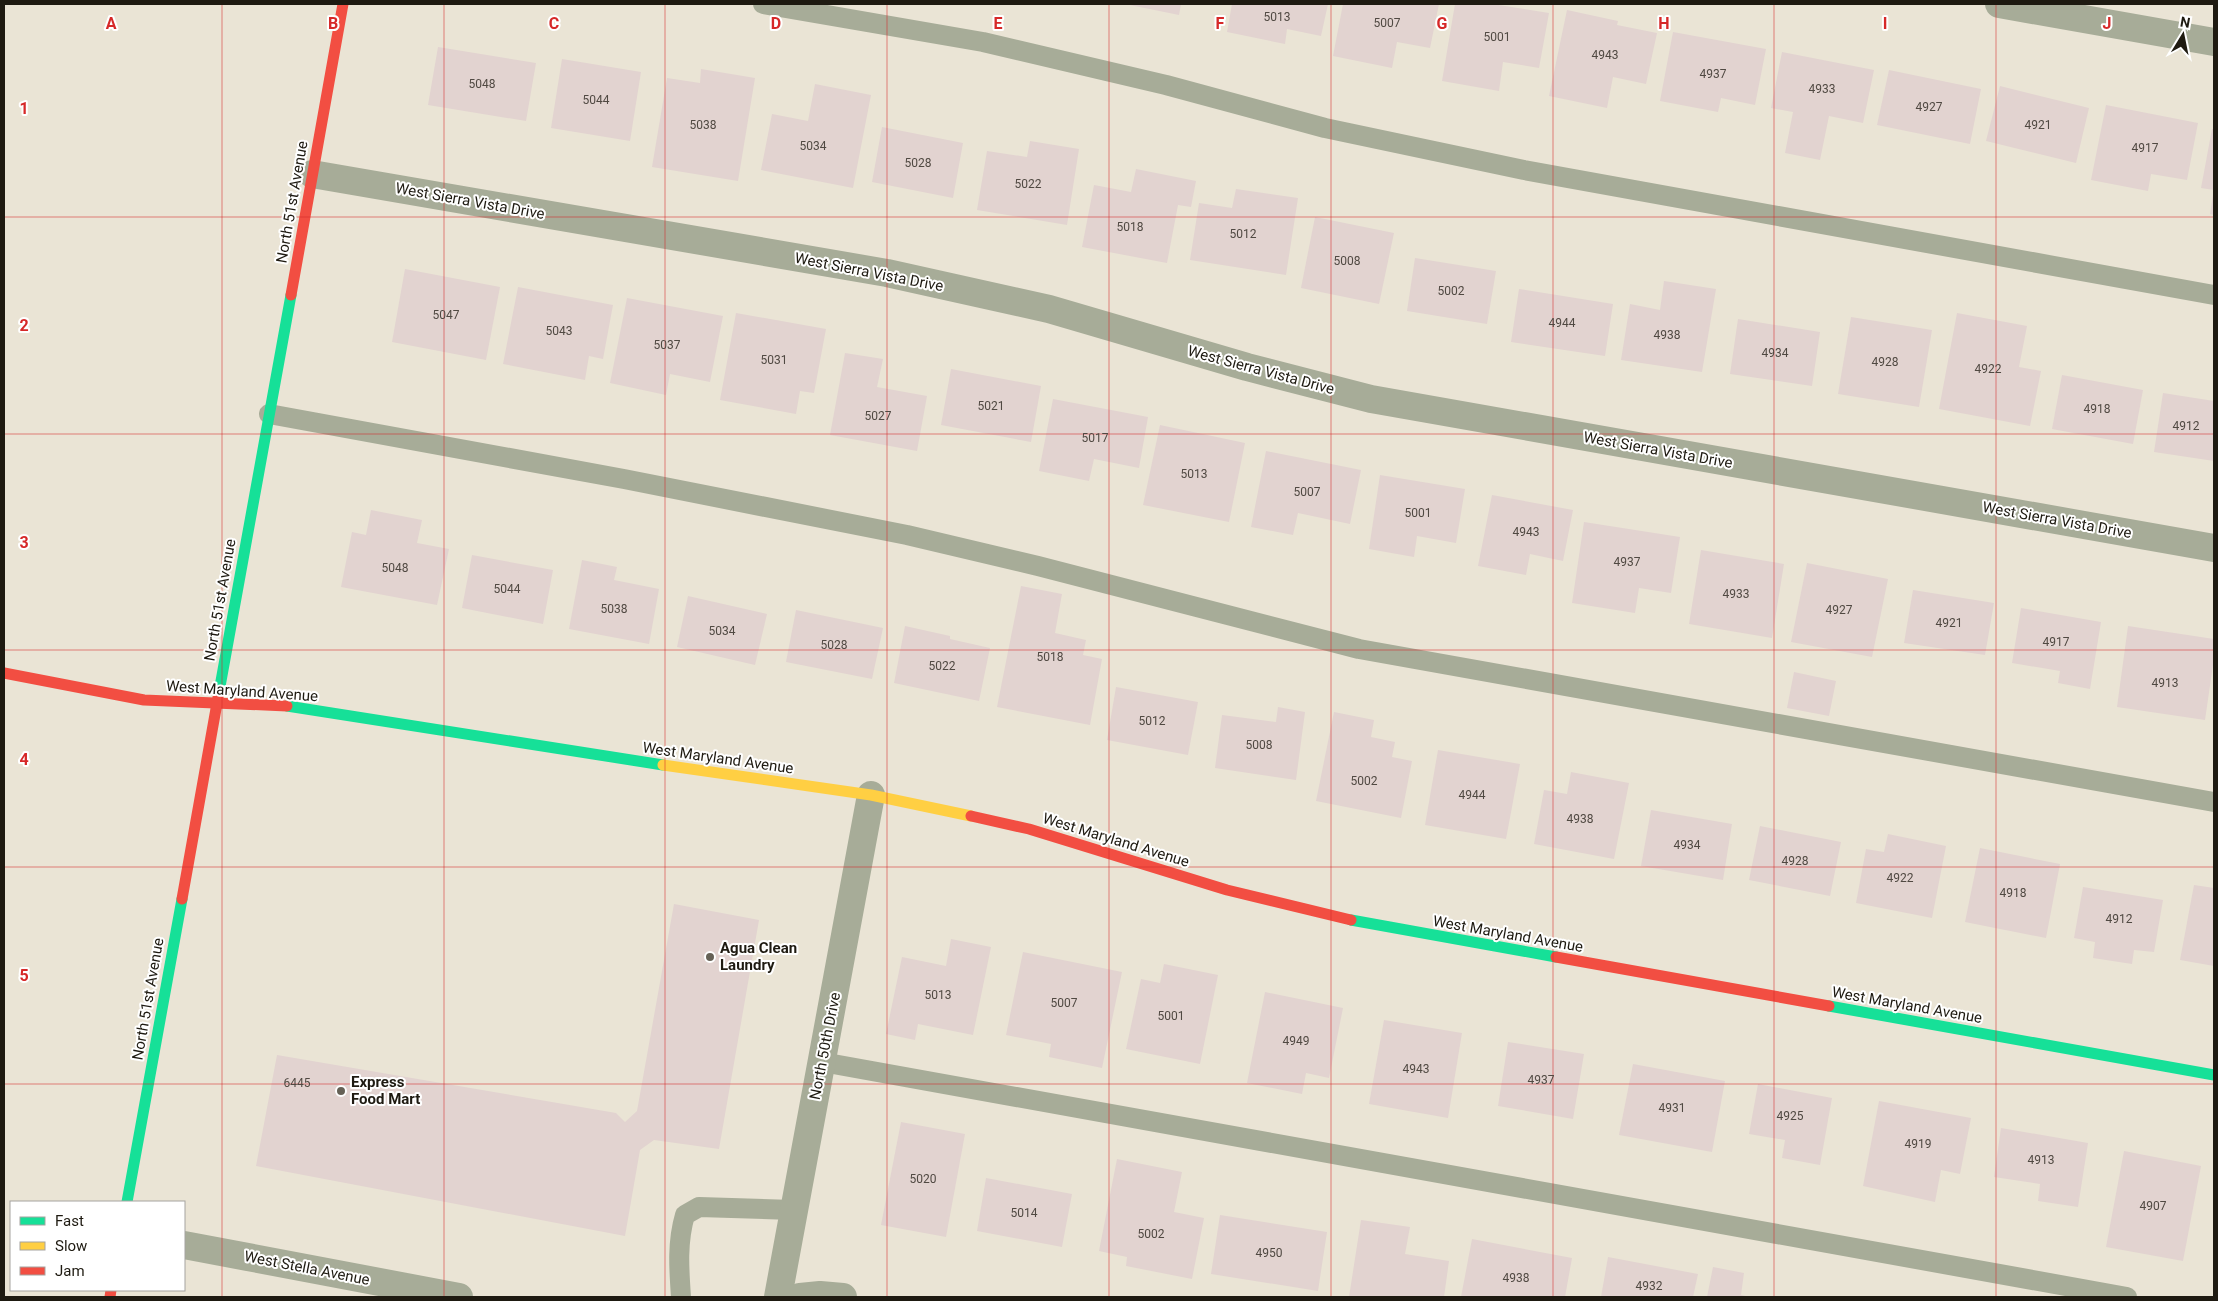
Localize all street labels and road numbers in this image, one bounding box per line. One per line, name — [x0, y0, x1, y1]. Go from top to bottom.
street label: North 51st Avenue — [272, 139, 312, 265]
street label: West Sierra Vista Drive — [394, 179, 546, 223]
street label: West Sierra Vista Drive — [793, 249, 945, 295]
street label: West Sierra Vista Drive — [1186, 342, 1336, 398]
street label: West Sierra Vista Drive — [1582, 428, 1734, 472]
street label: West Sierra Vista Drive — [1981, 498, 2133, 542]
street label: North 51st Avenue — [200, 537, 240, 663]
street label: West Maryland Avenue — [165, 677, 319, 705]
street label: West Maryland Avenue — [641, 738, 795, 778]
street label: West Maryland Avenue — [1041, 809, 1191, 871]
street label: West Maryland Avenue — [1431, 912, 1585, 956]
street label: North 51st Avenue — [128, 936, 168, 1062]
street label: West Maryland Avenue — [1830, 983, 1984, 1027]
street label: North 50th Drive — [806, 991, 844, 1101]
street label: West Stella Avenue — [243, 1247, 371, 1289]

